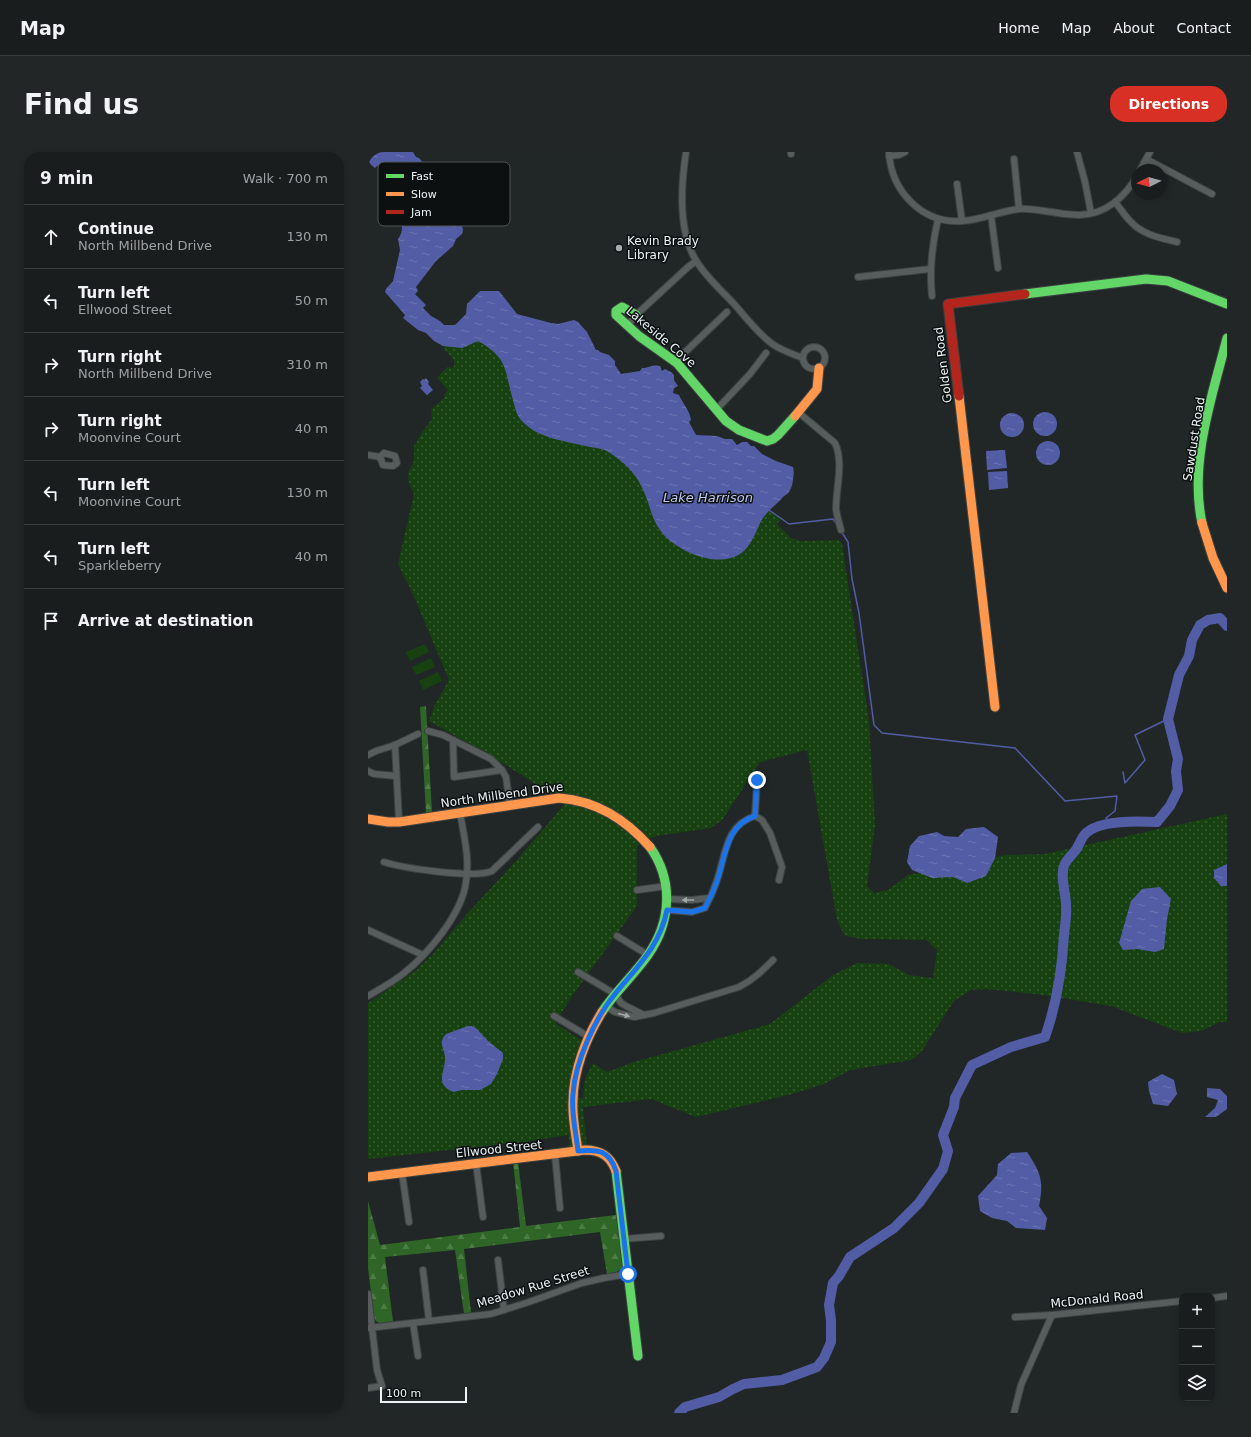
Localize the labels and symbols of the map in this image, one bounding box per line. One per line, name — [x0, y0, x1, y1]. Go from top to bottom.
legend — [378, 162, 510, 226]
north arrow — [1131, 164, 1167, 200]
text: Fast — [411, 170, 434, 183]
text: Slow — [411, 188, 437, 201]
text: Jam — [410, 206, 432, 219]
place label: Kevin Brady Library — [627, 234, 699, 262]
marker: Kevin Brady Library — [614, 243, 624, 253]
street label: Lakeside Cove — [623, 304, 699, 370]
street label: Golden Road — [931, 326, 955, 404]
street label: Sawdust Road — [1180, 396, 1208, 482]
water label: Lake Harrison — [663, 490, 753, 505]
route end — [748, 771, 766, 789]
street label: North Millbend Drive — [440, 779, 564, 811]
one-way arrow — [681, 897, 694, 903]
one-way arrow — [617, 1012, 630, 1018]
street label: Ellwood Street — [455, 1137, 543, 1160]
street label: Meadow Rue Street — [475, 1263, 591, 1311]
route start — [619, 1265, 637, 1283]
street label: McDonald Road — [1050, 1287, 1144, 1311]
scale bar — [380, 1385, 467, 1404]

